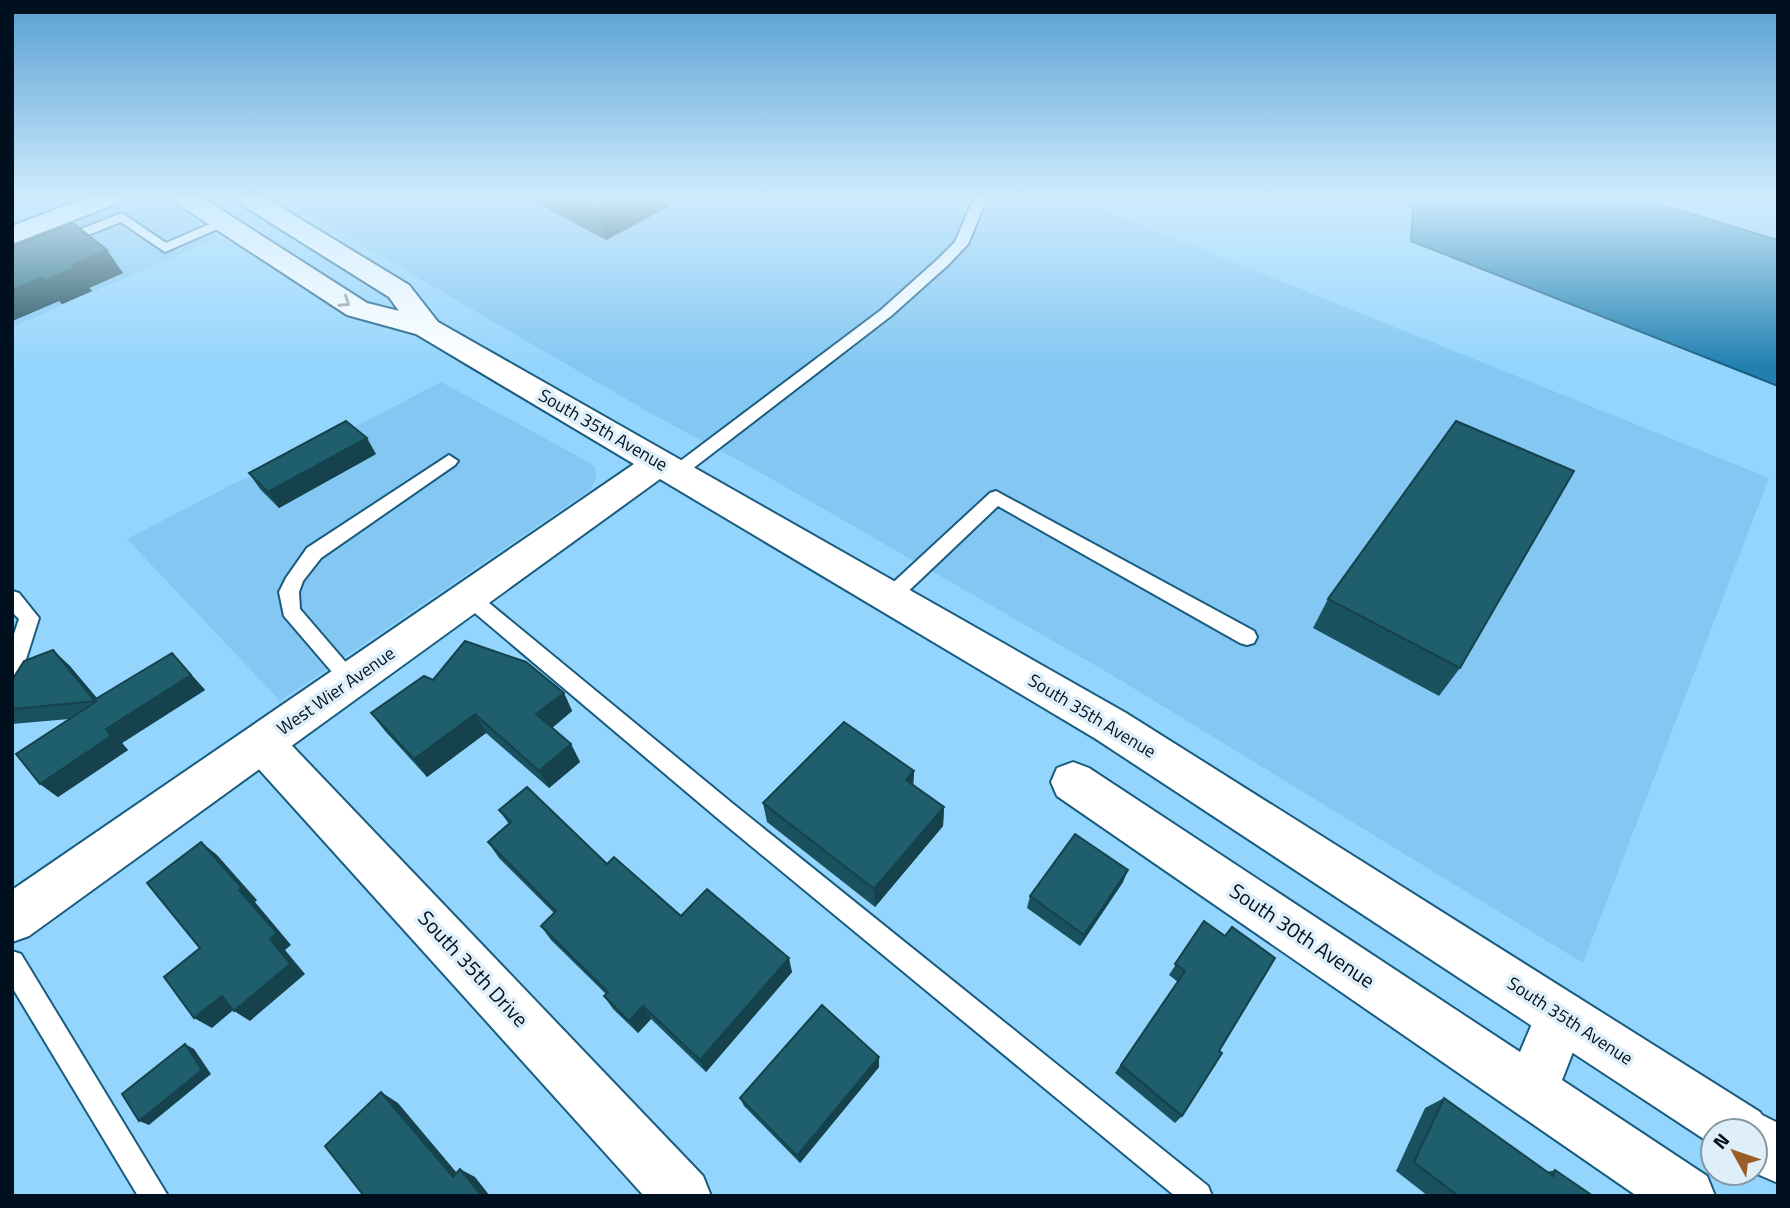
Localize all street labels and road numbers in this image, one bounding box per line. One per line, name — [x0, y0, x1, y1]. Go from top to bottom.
street label: South 35th Avenue — [534, 382, 673, 478]
street label: West Wier Avenue — [271, 640, 400, 741]
street label: South 35th Avenue — [1023, 667, 1161, 765]
street label: South 30th Avenue — [1223, 875, 1382, 996]
street label: South 35th Drive — [411, 903, 536, 1034]
street label: South 35th Avenue — [1502, 970, 1639, 1071]

